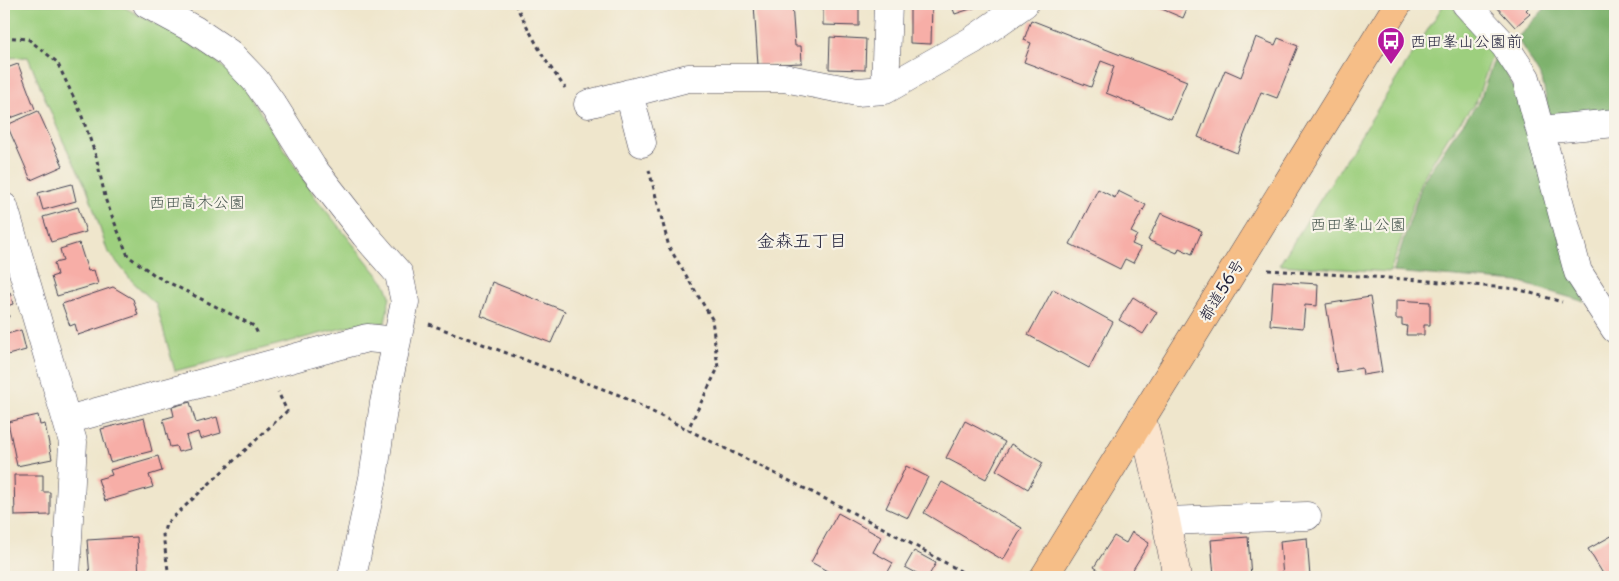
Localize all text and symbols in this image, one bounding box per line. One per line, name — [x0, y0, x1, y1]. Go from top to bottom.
bus stop icon: 西田峯山公園前 — [1376, 26, 1406, 65]
place label: 西田峯山公園前 — [1410, 28, 1522, 52]
park label: 西田高木公園 — [149, 189, 245, 213]
park label: 西田峯山公園 — [1310, 211, 1406, 235]
district label: 金森五丁目 — [757, 226, 847, 253]
street label: 都道56号 — [1192, 254, 1249, 325]

